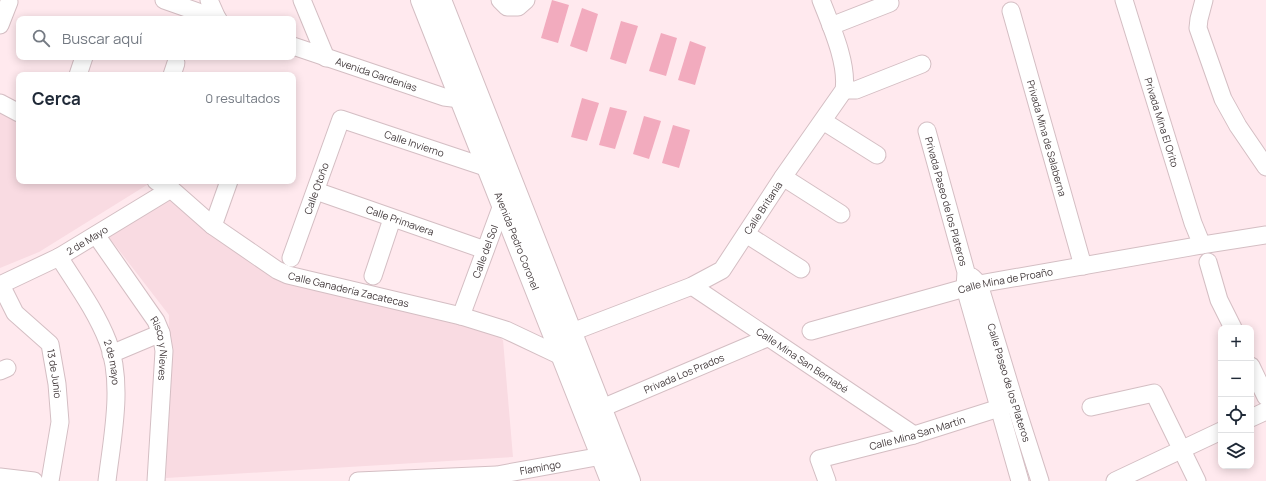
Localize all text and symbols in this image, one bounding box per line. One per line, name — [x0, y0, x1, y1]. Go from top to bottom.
search box — [16, 16, 296, 60]
icon: search — [30, 27, 52, 49]
text: Buscar aquí — [62, 28, 143, 49]
street label: Avenida Gardenias — [334, 54, 419, 94]
street label: Privada Mina El Orito — [1141, 76, 1182, 169]
street label: Privada Mina de Salaberna — [1024, 78, 1070, 198]
text: Cerca — [32, 87, 81, 110]
text: 0 resultados — [205, 89, 280, 107]
street label: Calle Invierno — [383, 127, 446, 160]
street label: Privada Paseo de los Plateros — [922, 135, 971, 268]
street label: Calle Otoño — [300, 160, 332, 216]
street label: Calle Britania — [740, 178, 785, 237]
street label: Avenida Pedro Coronel — [491, 190, 543, 292]
street label: Calle Primavera — [364, 202, 436, 239]
street label: 2 de Mayo — [64, 222, 110, 258]
street label: Calle del Sol — [469, 223, 501, 280]
street label: Calle Mina de Proaño — [956, 264, 1054, 297]
street label: Calle Ganadería Zacatecas — [287, 268, 410, 310]
street label: Risco y Nieves — [148, 313, 171, 381]
street label: Calle Paseo de los Plateros — [984, 322, 1034, 444]
street label: Calle Mina San Bernabé — [754, 324, 851, 396]
map controls — [1218, 325, 1254, 469]
button: + — [1218, 325, 1254, 361]
street label: 2 de mayo — [101, 337, 123, 385]
street label: 13 de Junio — [44, 348, 65, 399]
street label: Privada Los Prados — [642, 350, 726, 397]
button: − — [1218, 361, 1254, 397]
button: locate — [1218, 397, 1254, 433]
street label: Calle Mina San Martín — [868, 412, 967, 453]
button: layers — [1218, 433, 1254, 469]
street label: Flamingo — [518, 457, 562, 478]

